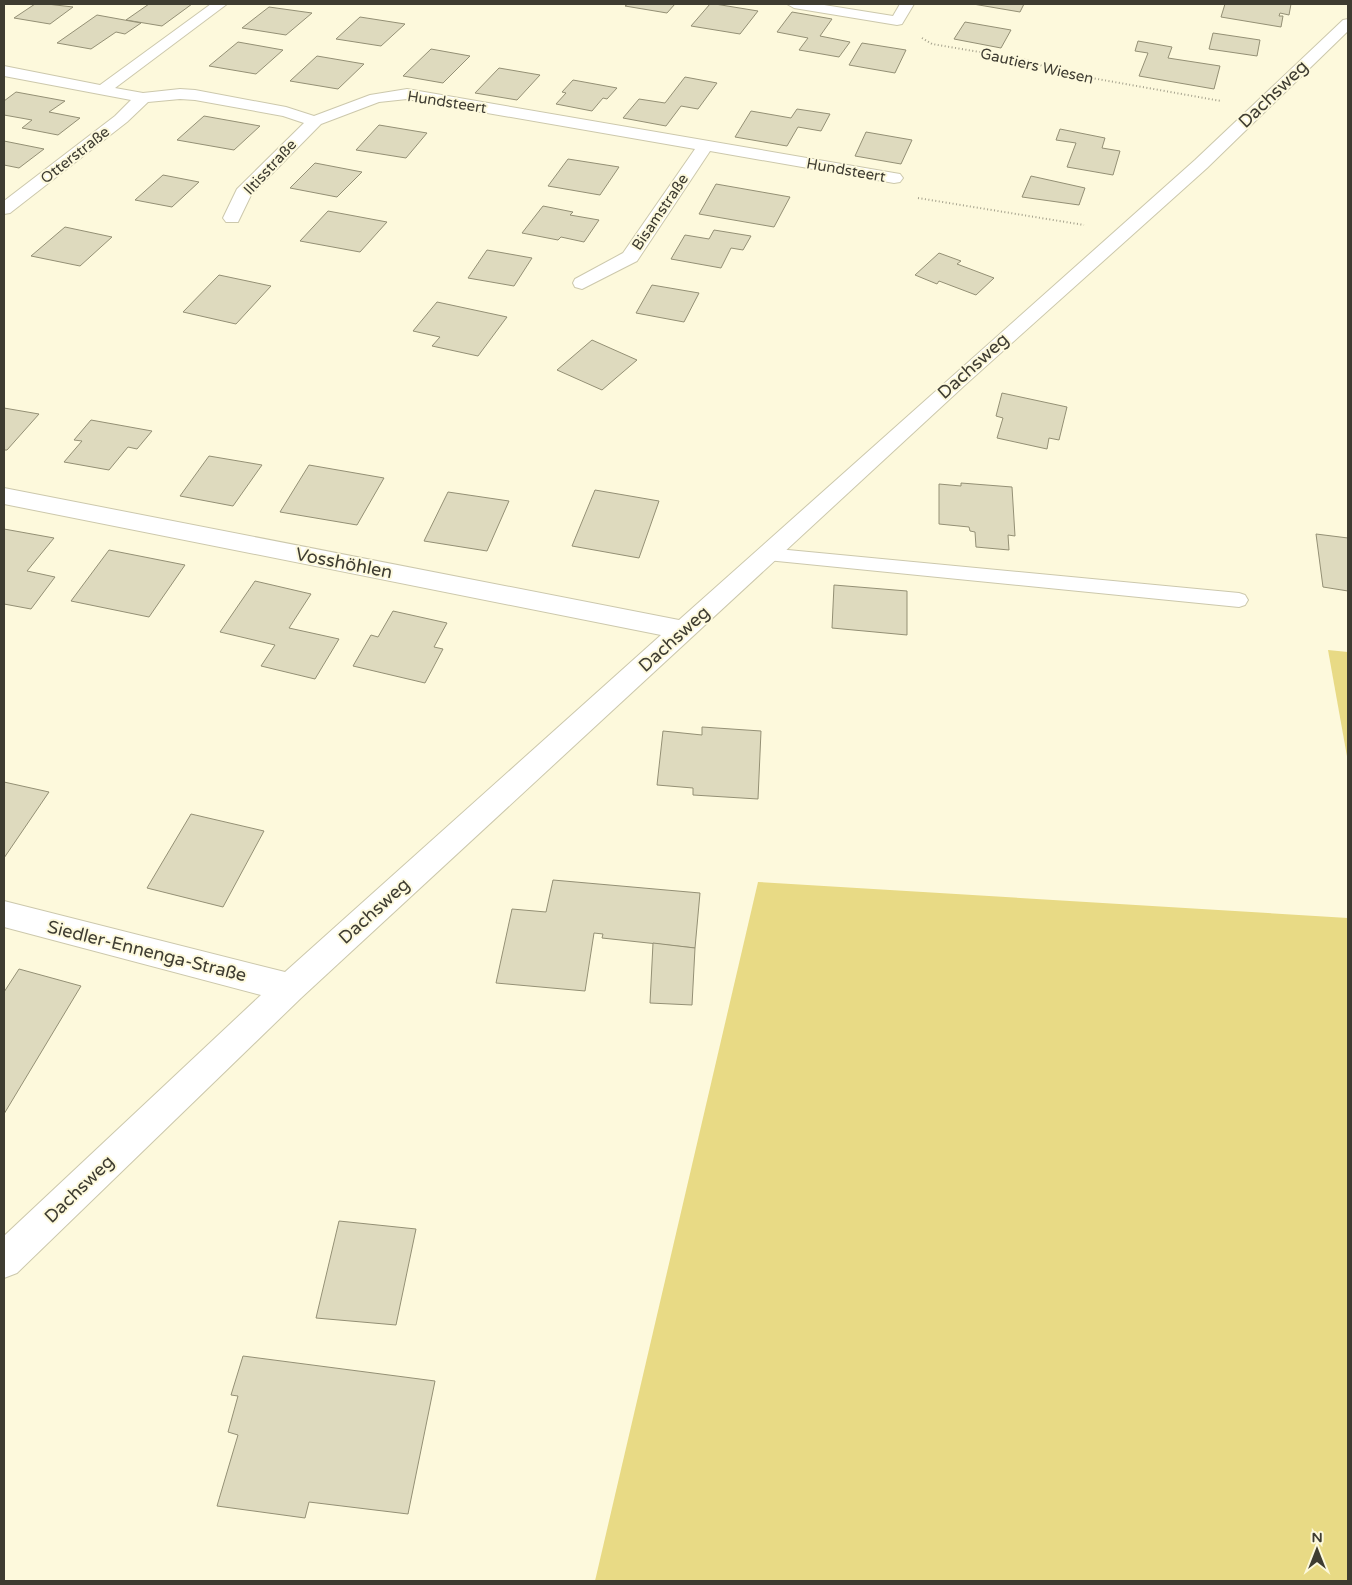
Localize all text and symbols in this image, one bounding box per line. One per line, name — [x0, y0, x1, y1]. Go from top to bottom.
street label: Gautiers Wiesen — [979, 44, 1095, 88]
street label: Dachsweg — [1234, 55, 1312, 133]
street label: Hundsteert — [406, 87, 488, 117]
street label: Otterstraße — [37, 123, 113, 187]
street label: Iltisstraße — [240, 136, 300, 198]
street label: Hundsteert — [805, 154, 887, 186]
street label: Bisamstraße — [628, 170, 692, 254]
street label: Dachsweg — [933, 328, 1013, 404]
street label: Vosshöhlen — [294, 543, 394, 583]
street label: Dachsweg — [634, 601, 714, 677]
street label: Dachsweg — [334, 873, 414, 949]
street label: Siedler-Ennenga-Straße — [45, 916, 249, 986]
street label: Dachsweg — [40, 1150, 118, 1228]
north arrow — [1292, 1525, 1342, 1575]
text: N — [1311, 1529, 1323, 1546]

